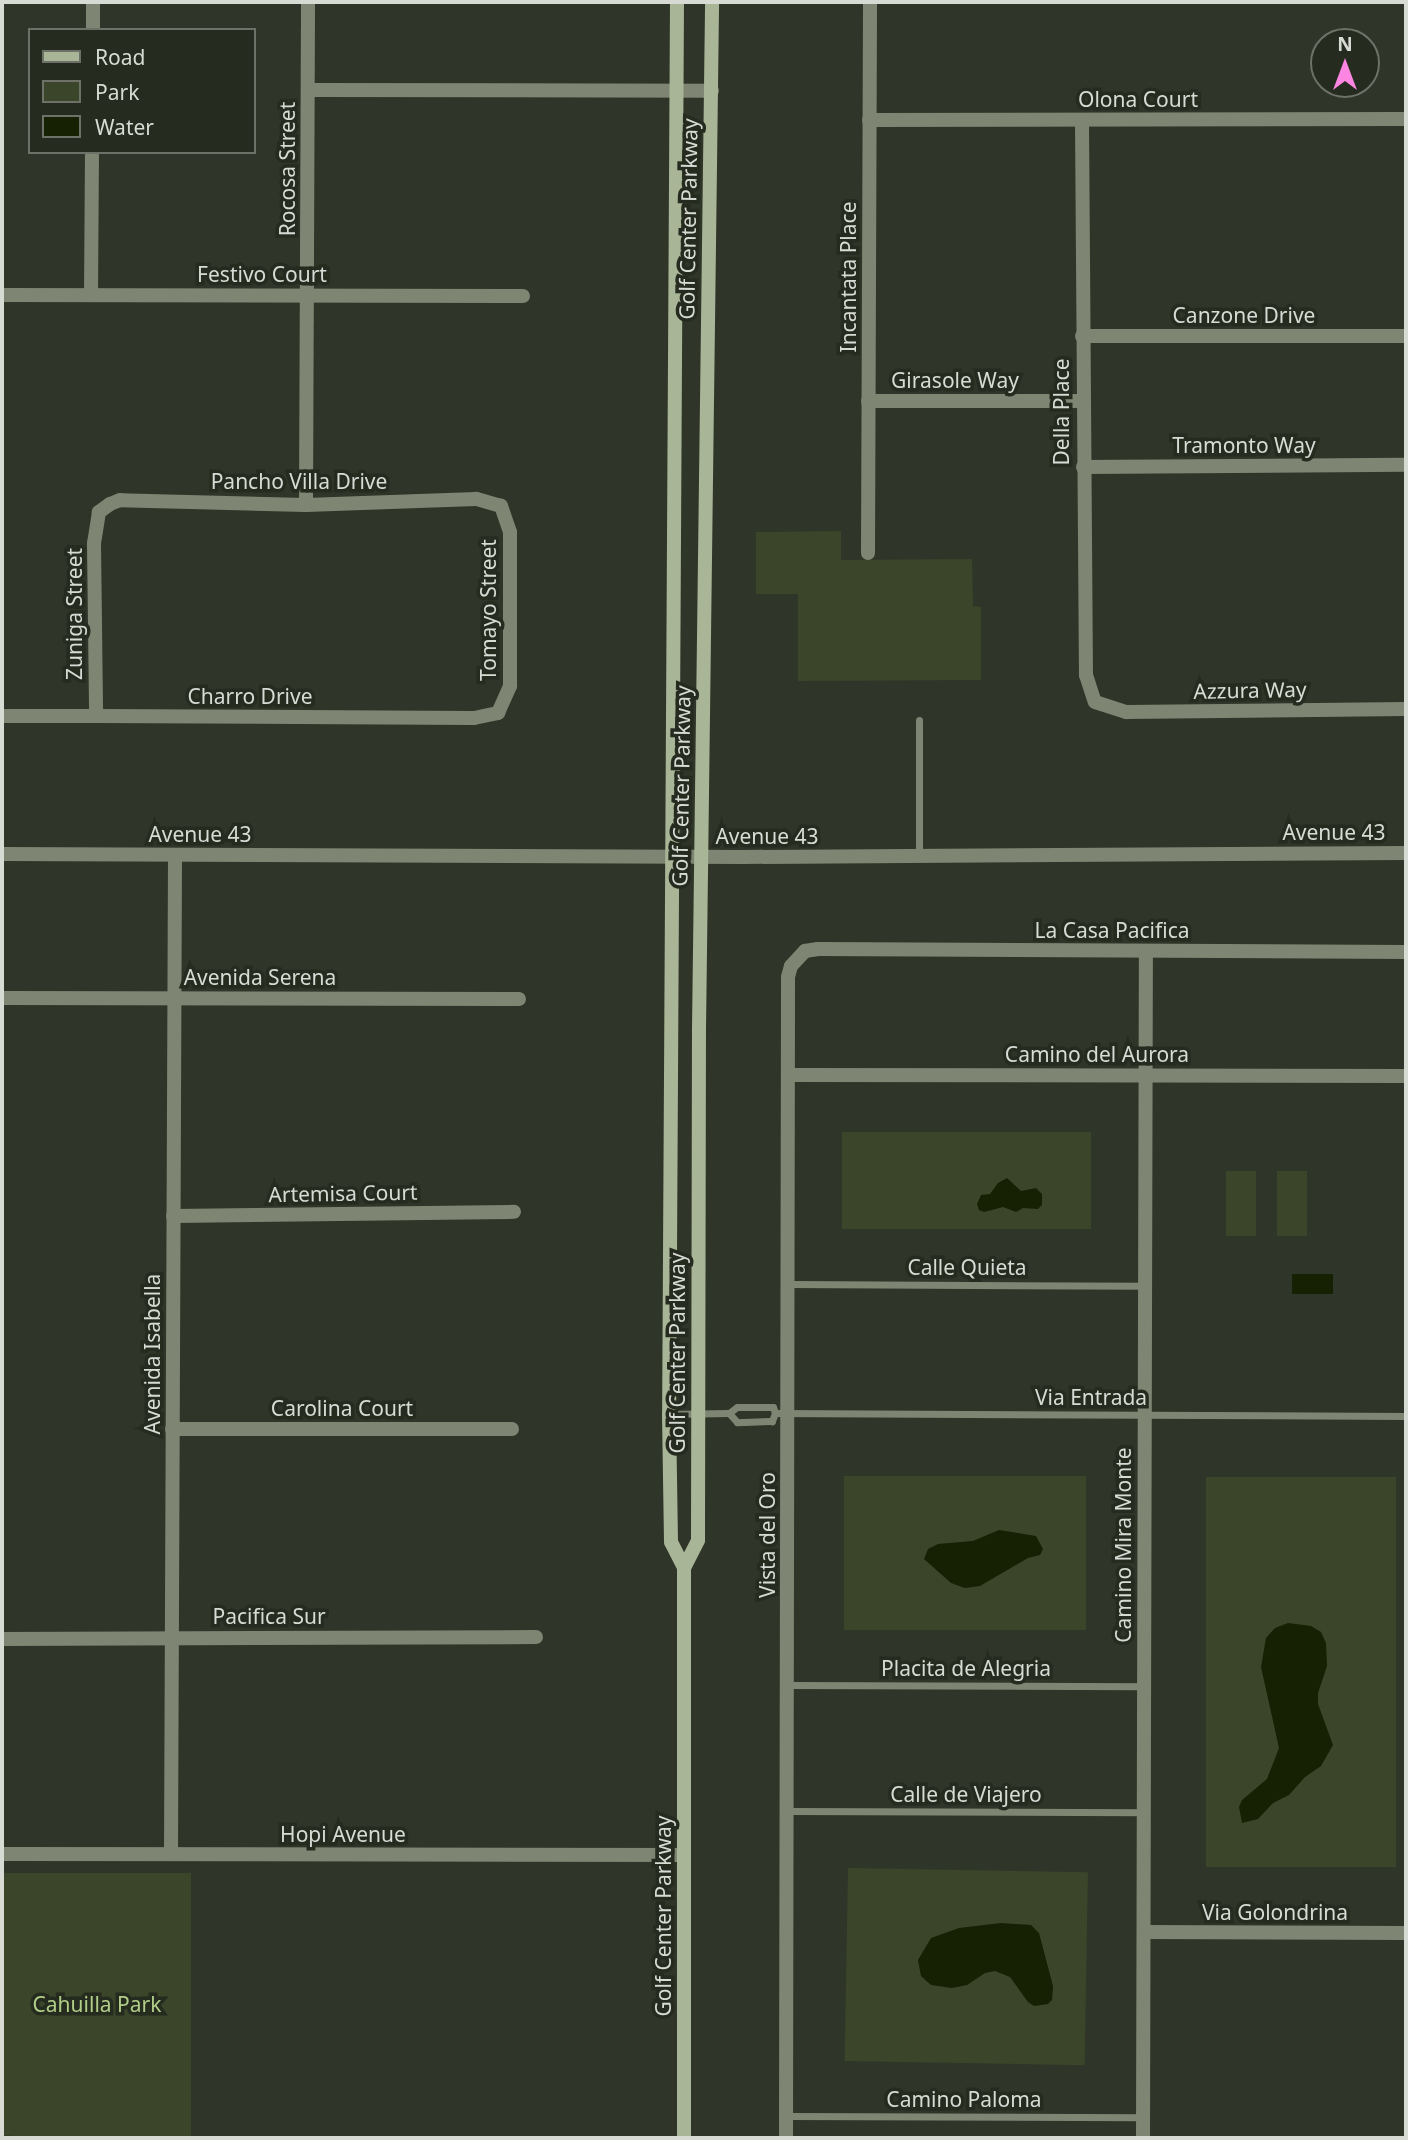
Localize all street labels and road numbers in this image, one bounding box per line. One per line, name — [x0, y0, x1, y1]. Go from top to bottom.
street label: Olona Court — [1078, 86, 1198, 112]
street label: Rocosa Street — [274, 102, 300, 236]
street label: Golf Center Parkway — [674, 118, 702, 320]
street label: Incantata Place — [835, 202, 861, 352]
street label: Festivo Court — [197, 261, 327, 287]
street label: Canzone Drive — [1173, 302, 1315, 328]
street label: Della Place — [1048, 358, 1074, 466]
street label: Girasole Way — [891, 367, 1019, 393]
street label: Tramonto Way — [1172, 432, 1316, 458]
street label: Pancho Villa Drive — [211, 468, 387, 494]
street label: Tomayo Street — [475, 539, 501, 681]
street label: Zuniga Street — [61, 548, 87, 680]
street label: Azzura Way — [1193, 676, 1307, 704]
street label: Charro Drive — [187, 683, 313, 709]
street label: Golf Center Parkway — [667, 685, 695, 887]
street label: Avenue 43 — [1282, 819, 1386, 845]
street label: Avenue 43 — [148, 821, 252, 847]
street label: Avenue 43 — [715, 823, 819, 849]
street label: La Casa Pacifica — [1034, 917, 1190, 943]
street label: Avenida Serena — [184, 964, 336, 990]
street label: Camino del Aurora — [1005, 1041, 1189, 1067]
street label: Artemisa Court — [268, 1179, 418, 1207]
street label: Golf Center Parkway — [664, 1252, 690, 1454]
street label: Calle Quieta — [907, 1254, 1027, 1280]
street label: Avenida Isabella — [139, 1274, 165, 1434]
street label: Via Entrada — [1035, 1384, 1147, 1410]
street label: Carolina Court — [271, 1395, 413, 1421]
street label: Camino Mira Monte — [1110, 1447, 1136, 1643]
street label: Vista del Oro — [754, 1472, 780, 1598]
street label: Pacifica Sur — [212, 1603, 326, 1629]
street label: Placita de Alegria — [881, 1655, 1051, 1681]
street label: Calle de Viajero — [890, 1781, 1042, 1807]
street label: Golf Center Parkway — [650, 1815, 676, 2017]
street label: Hopi Avenue — [280, 1821, 406, 1847]
street label: Via Golondrina — [1202, 1899, 1348, 1925]
street label: Camino Paloma — [886, 2086, 1042, 2112]

